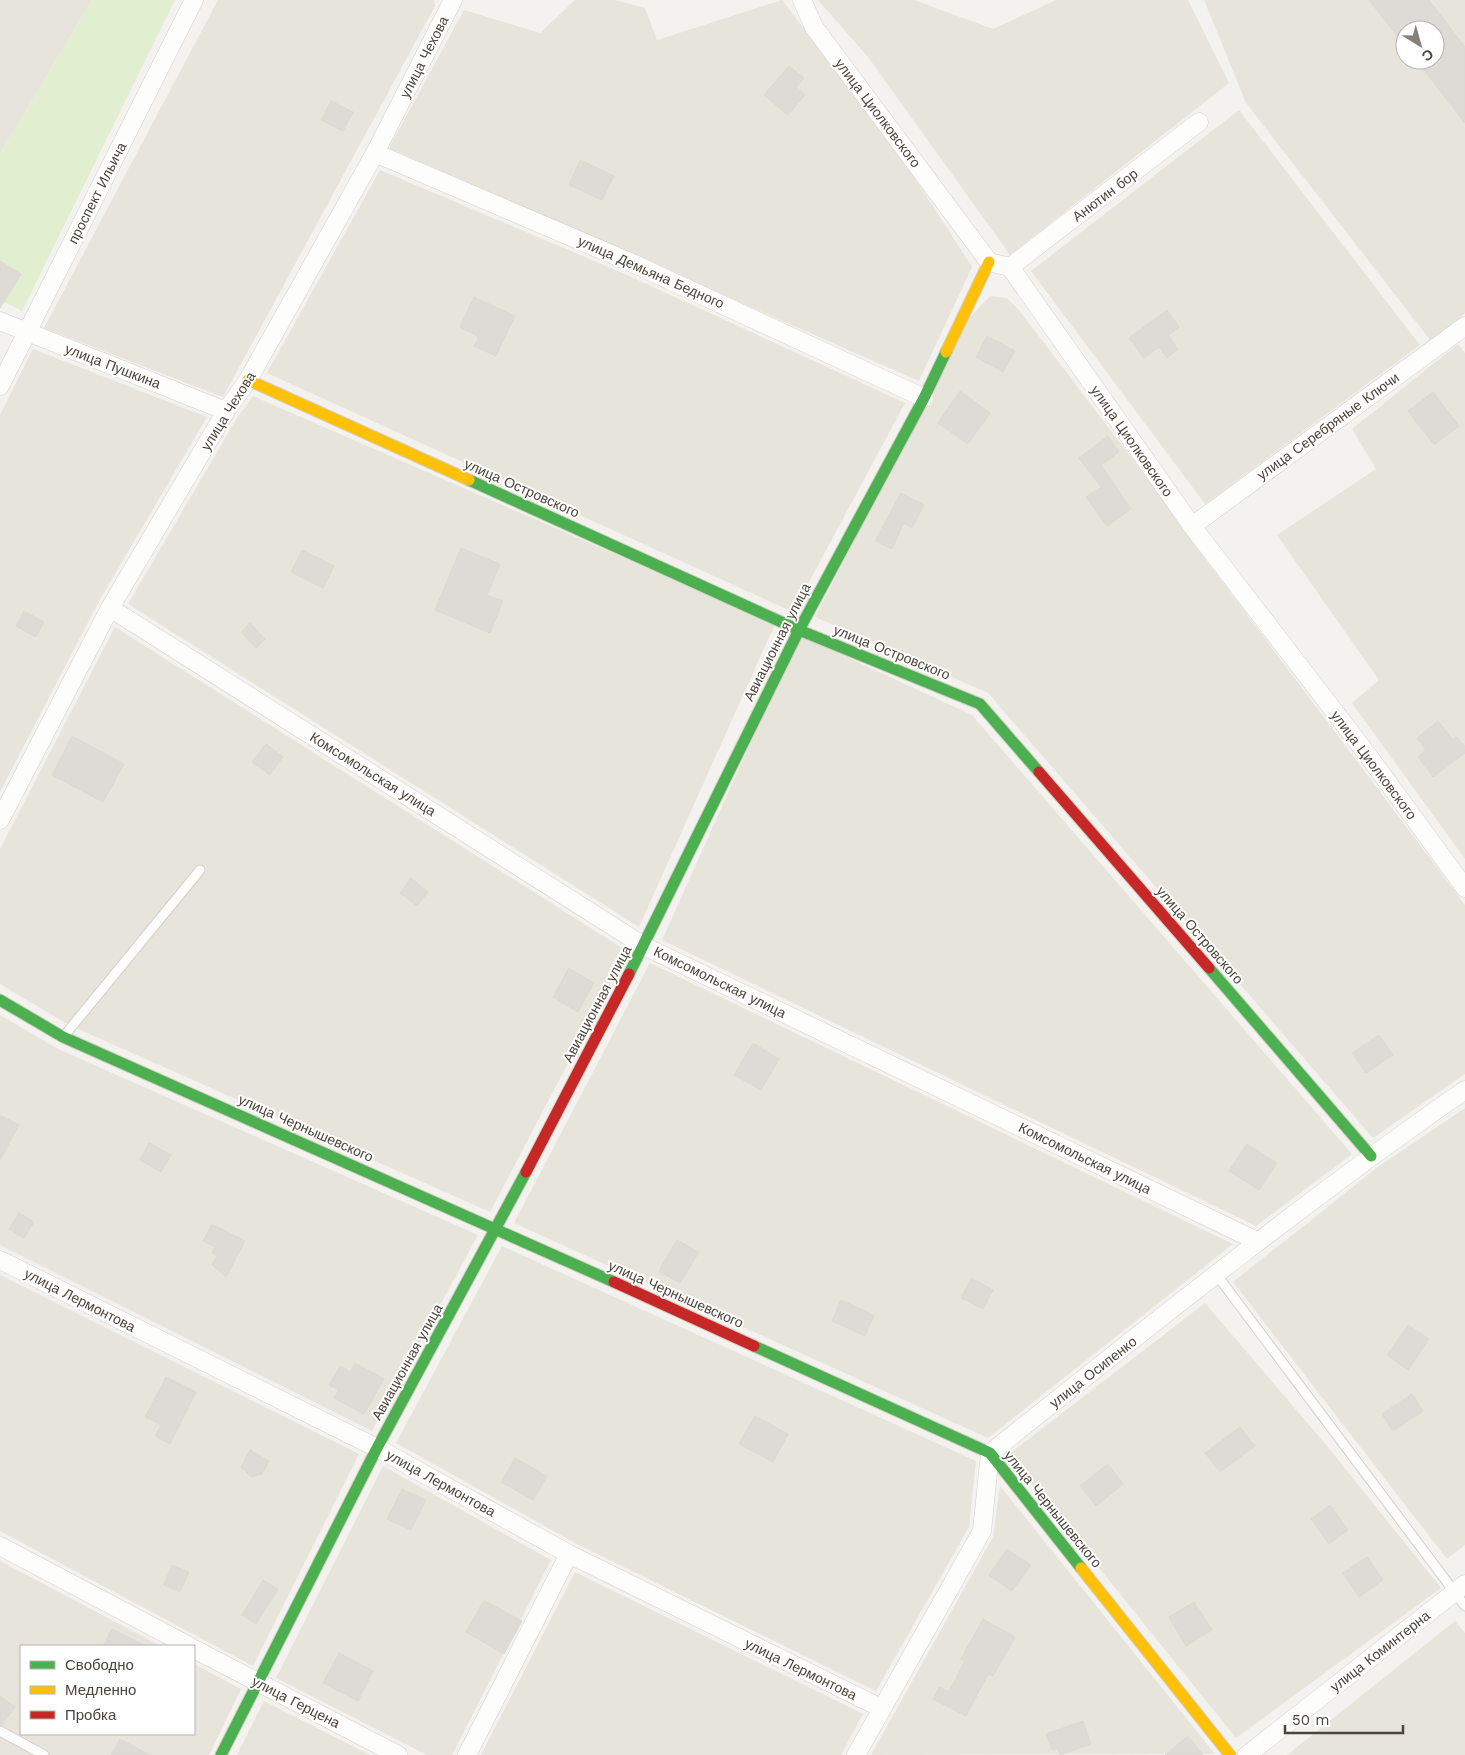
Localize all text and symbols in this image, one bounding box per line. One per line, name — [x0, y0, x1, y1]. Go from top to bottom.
street label: улица Чехова — [396, 13, 452, 101]
north arrow — [1395, 20, 1445, 70]
text: С — [1419, 46, 1437, 65]
street label: улица Циолковского — [832, 55, 924, 171]
street label: проспект Ильича — [65, 140, 130, 246]
street label: Анютин бор — [1069, 165, 1141, 225]
street label: улица Демьяна Бедного — [575, 233, 727, 312]
street label: улица Пушкина — [63, 340, 163, 392]
street label: улица Чехова — [197, 369, 259, 453]
street label: улица Серебряные Ключи — [1254, 369, 1402, 483]
street label: улица Циолковского — [1088, 382, 1177, 500]
street label: улица Островского — [462, 455, 582, 521]
street label: Авиационная улица — [740, 580, 814, 704]
street label: улица Островского — [831, 621, 953, 683]
street label: улица Циолковского — [1328, 707, 1420, 823]
street label: Комсомольская улица — [307, 729, 439, 819]
street label: улица Островского — [1153, 883, 1247, 987]
street label: Авиационная улица — [559, 943, 635, 1065]
street label: Комсомольская улица — [651, 943, 789, 1021]
street label: улица Чернышевского — [236, 1091, 376, 1165]
street label: Комсомольская улица — [1016, 1119, 1154, 1197]
street label: улица Чернышевского — [606, 1257, 746, 1331]
street label: улица Лермонтова — [22, 1265, 138, 1335]
street label: Авиационная улица — [368, 1301, 446, 1423]
street label: улица Осипенко — [1046, 1333, 1140, 1411]
street label: улица Лермонтова — [384, 1446, 499, 1520]
street label: улица Чернышевского — [1001, 1447, 1105, 1571]
street label: улица Коминтерна — [1327, 1607, 1433, 1695]
street label: улица Лермонтова — [743, 1635, 860, 1703]
legend — [20, 1645, 195, 1735]
text: Свободно — [65, 1656, 134, 1674]
street label: улица Герцена — [249, 1673, 343, 1731]
text: Медленно — [65, 1681, 136, 1699]
scale bar — [1285, 1702, 1402, 1734]
text: Пробка — [65, 1706, 117, 1724]
text: 50 m — [1292, 1711, 1329, 1729]

